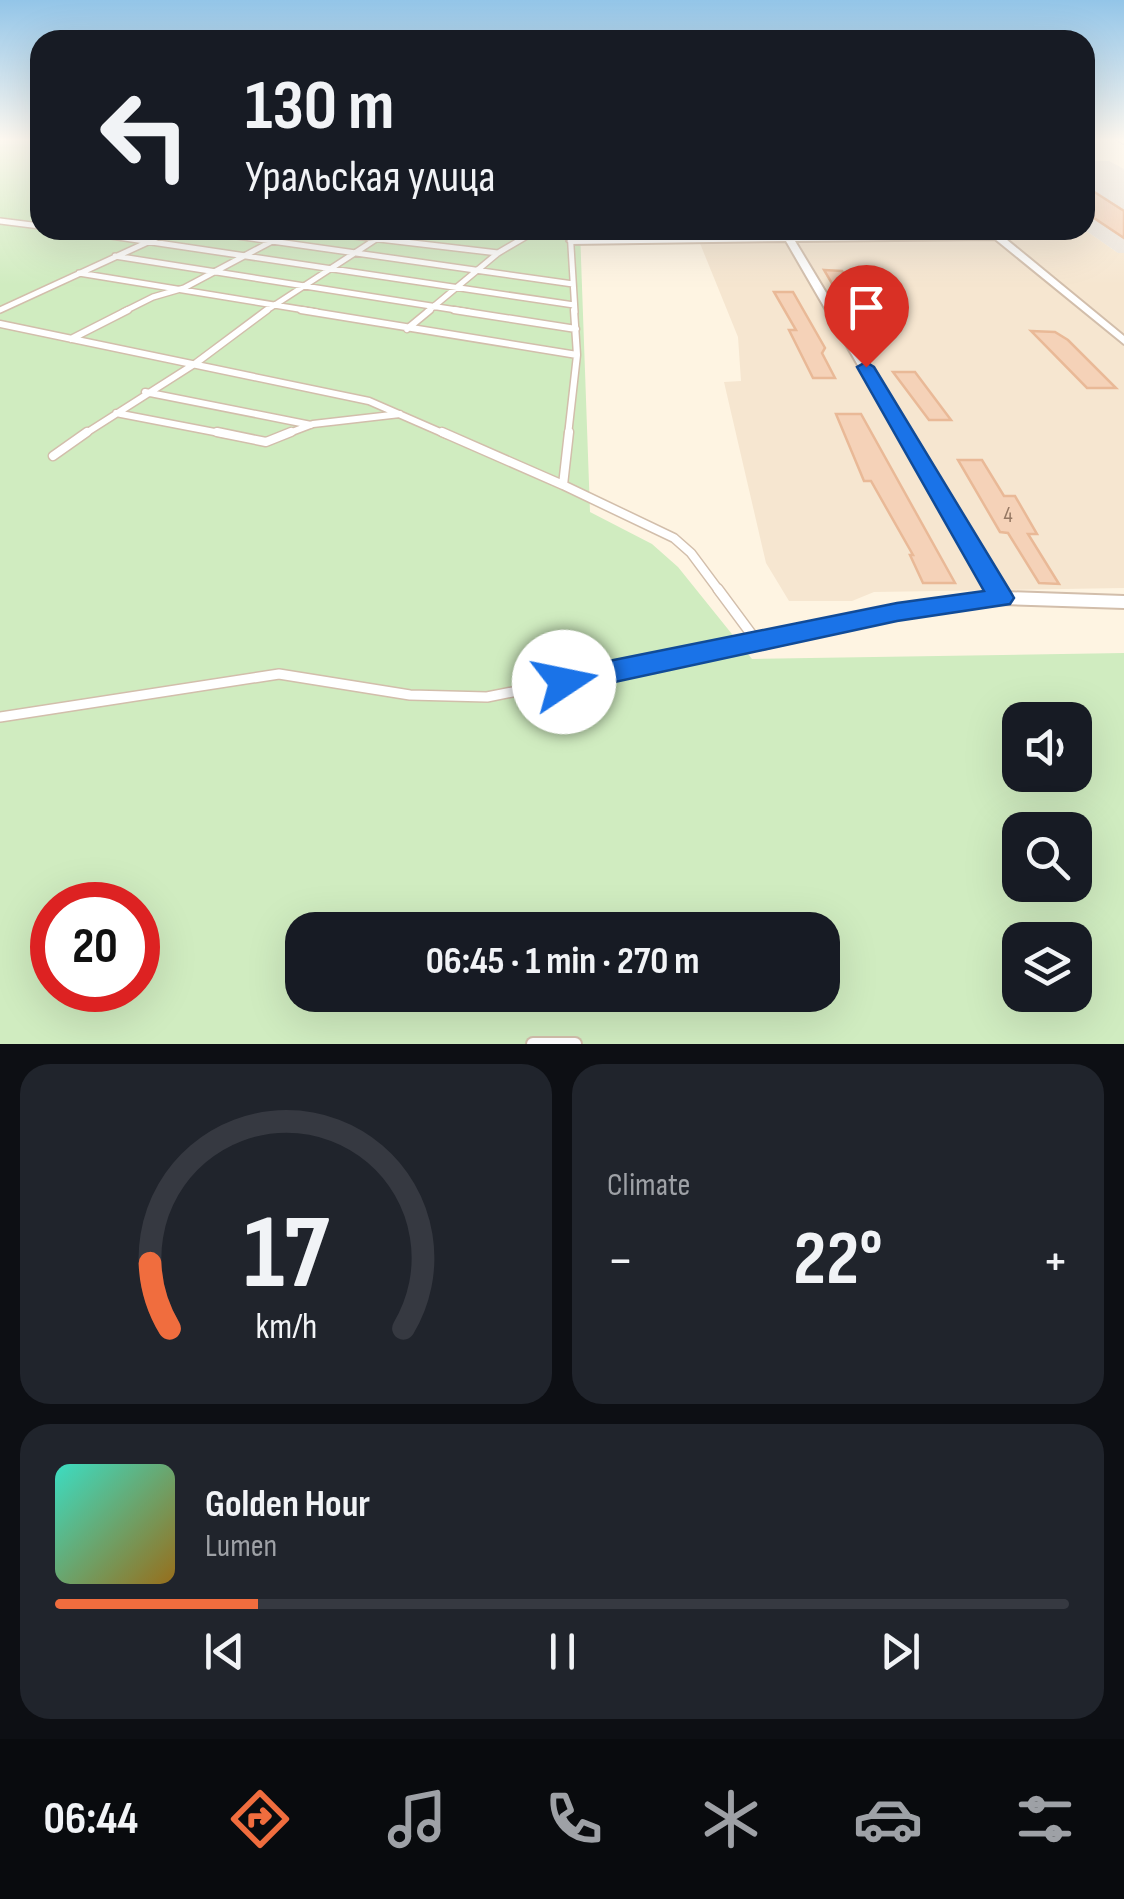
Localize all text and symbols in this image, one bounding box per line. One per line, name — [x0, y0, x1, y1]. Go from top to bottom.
text: 130 m — [245, 65, 394, 149]
icon: left — [80, 70, 210, 200]
text: Уральская улица — [245, 150, 495, 205]
pin — [824, 265, 909, 368]
icon: arrive — [839, 280, 894, 335]
house number: 4 — [1003, 502, 1013, 529]
position arrow — [512, 630, 616, 734]
map controls — [1002, 702, 1092, 1012]
button: sound — [1002, 702, 1092, 792]
button: search — [1002, 812, 1092, 902]
speed limit sign: 20 — [30, 882, 160, 1012]
button: layers — [1002, 922, 1092, 1012]
text: 06:45 · 1 min · 270 m — [426, 939, 699, 984]
text: Climate — [607, 1166, 690, 1205]
text: 17 — [243, 1192, 329, 1317]
text: 22° — [793, 1215, 883, 1306]
text: − — [607, 1228, 634, 1295]
text: + — [1042, 1228, 1069, 1295]
text: km/h — [255, 1306, 317, 1349]
text: Golden Hour — [205, 1482, 370, 1527]
text: Lumen — [205, 1527, 277, 1566]
icon: previous — [197, 1624, 252, 1679]
icon: pause — [535, 1624, 590, 1679]
icon: next — [873, 1624, 928, 1679]
icon: directions — [225, 1784, 295, 1854]
icon: music — [382, 1784, 452, 1854]
icon: phone — [539, 1784, 609, 1854]
icon: climate — [696, 1784, 766, 1854]
icon: car — [853, 1784, 923, 1854]
icon: filters — [1010, 1784, 1080, 1854]
text: 06:44 — [44, 1792, 138, 1847]

